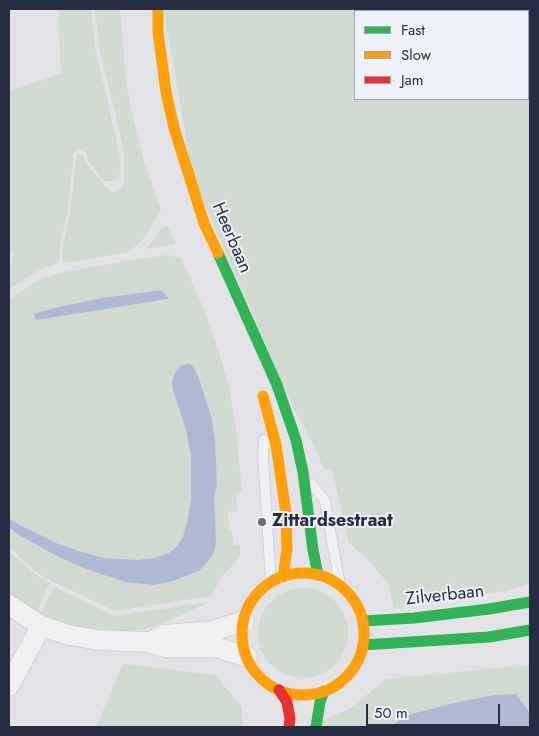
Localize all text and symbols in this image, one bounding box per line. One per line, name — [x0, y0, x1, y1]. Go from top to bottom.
legend — [354, 10, 529, 100]
text: Fast — [401, 19, 425, 41]
text: Slow — [401, 44, 431, 66]
text: Jam — [401, 69, 424, 91]
street label: Heerbaan — [206, 199, 256, 277]
place label: Zittardsestraat — [272, 511, 393, 533]
marker: Zittardsestraat — [256, 516, 268, 528]
street label: Zilverbaan — [405, 581, 485, 611]
scale bar — [369, 694, 503, 726]
text: 50 m — [374, 702, 408, 724]

